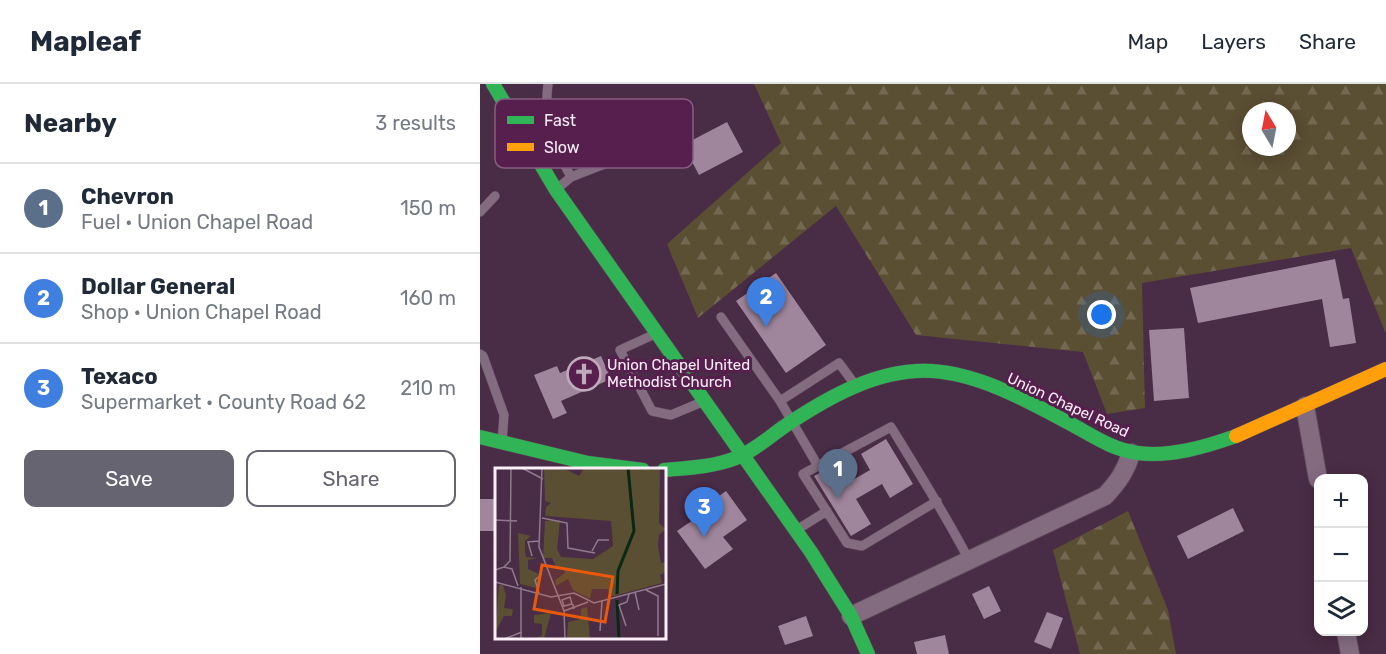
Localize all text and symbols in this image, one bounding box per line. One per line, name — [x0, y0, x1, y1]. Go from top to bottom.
text: Mapleaf — [30, 25, 141, 58]
text: Map — [1127, 29, 1168, 54]
text: Layers — [1201, 29, 1266, 54]
text: Share — [1299, 29, 1356, 54]
legend — [495, 99, 693, 168]
north arrow — [1242, 102, 1296, 156]
text: Nearby — [24, 108, 117, 139]
text: 3 results — [375, 111, 456, 135]
text: Fast — [544, 111, 576, 130]
text: Slow — [544, 138, 580, 157]
text: Chevron — [81, 183, 174, 210]
text: 1 — [39, 196, 48, 220]
text: 150 m — [400, 196, 456, 220]
text: Fuel · Union Chapel Road — [81, 210, 313, 234]
text: Dollar General — [81, 273, 235, 300]
pin: 2 — [746, 278, 786, 327]
text: 2 — [37, 286, 50, 310]
text: 160 m — [400, 286, 456, 310]
text: Shop · Union Chapel Road — [81, 300, 322, 324]
your location — [1087, 300, 1116, 329]
church icon: Union Chapel United Methodist Church — [566, 356, 602, 392]
place label: Union Chapel United Methodist Church — [607, 356, 750, 391]
text: Texaco — [81, 363, 158, 390]
street label: Union Chapel Road — [1004, 369, 1132, 441]
text: 3 — [37, 376, 50, 400]
text: 210 m — [400, 376, 456, 400]
text: Supermarket · County Road 62 — [81, 390, 366, 414]
button: Save — [24, 450, 234, 507]
button: Share — [246, 450, 456, 507]
pin: 1 — [818, 450, 858, 499]
inset map — [495, 468, 666, 639]
map controls — [1314, 474, 1368, 636]
button: + — [1314, 474, 1368, 528]
pin: 3 — [684, 488, 724, 537]
button: − — [1314, 528, 1368, 582]
button: layers — [1314, 582, 1368, 636]

